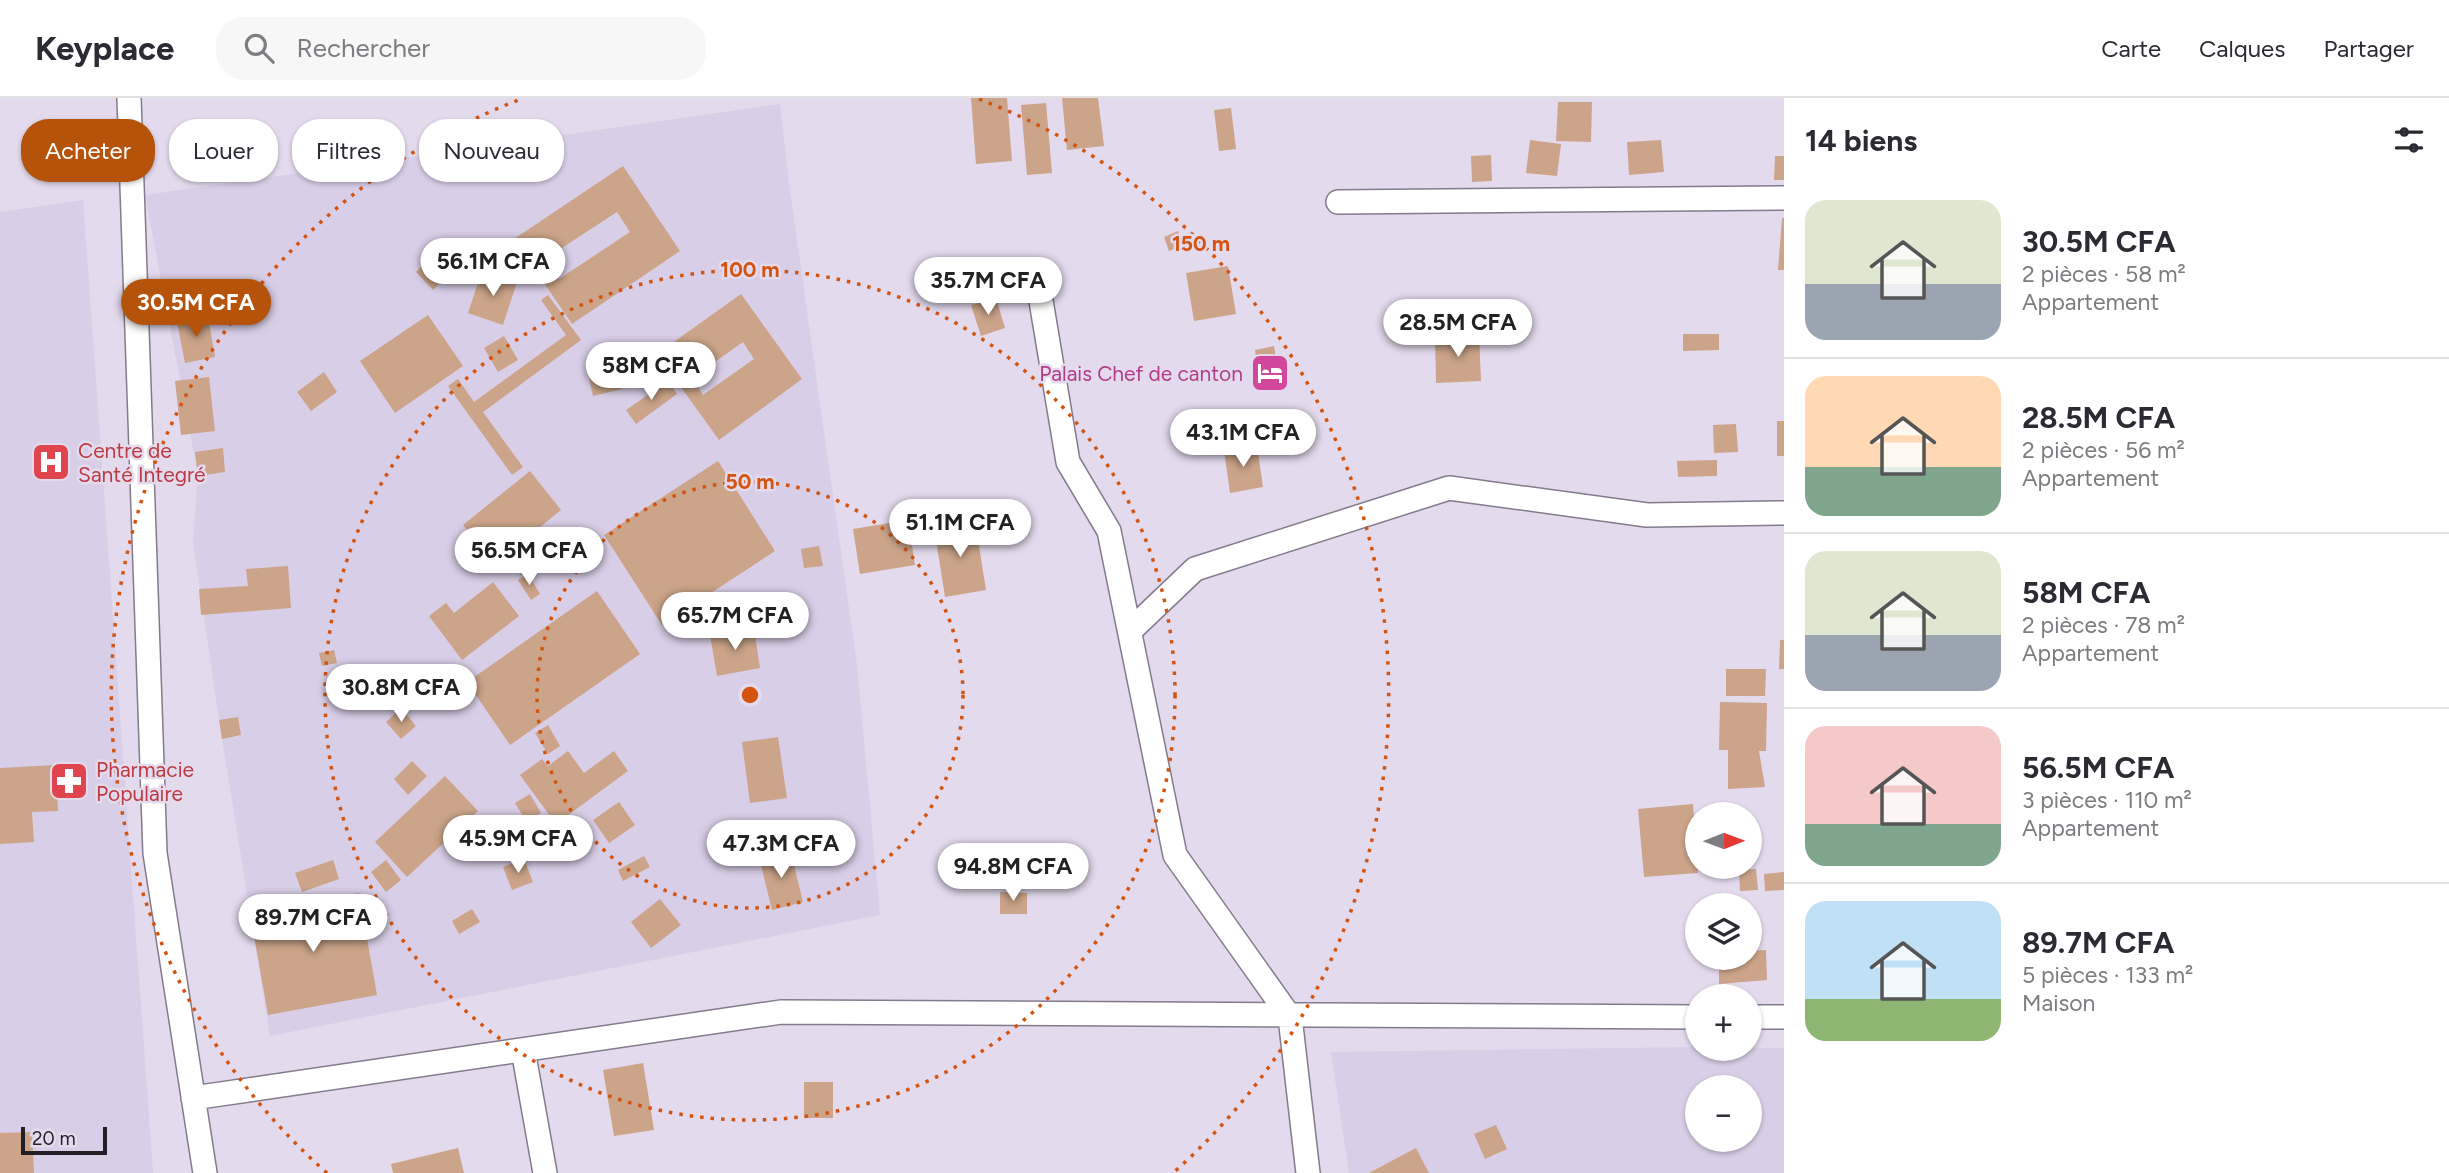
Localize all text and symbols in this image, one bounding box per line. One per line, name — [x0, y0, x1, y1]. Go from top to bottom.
search box — [216, 17, 706, 80]
text: Keyplace — [35, 29, 174, 68]
icon: search — [240, 29, 278, 67]
text: Rechercher — [296, 32, 430, 64]
text: Carte — [2101, 34, 2161, 63]
text: Calques — [2199, 34, 2285, 63]
text: Partager — [2323, 34, 2414, 63]
chip: Acheter — [21, 119, 155, 182]
chip: Louer — [169, 119, 278, 182]
chip: Filtres — [292, 119, 405, 182]
chip: Nouveau — [419, 119, 564, 182]
icon: filters — [2390, 121, 2428, 159]
text: 14 biens — [1805, 122, 1917, 159]
text: 30.5M CFA — [2022, 223, 2176, 260]
icon: home — [1861, 228, 1945, 312]
text: 150 m — [1172, 231, 1230, 256]
pin: 56.1M CFA — [413, 238, 573, 298]
text: 56.1M CFA — [436, 247, 550, 275]
text: 100 m — [720, 257, 780, 282]
pin: 35.7M CFA — [908, 258, 1068, 317]
text: 2 pièces · 58 m² — [2022, 260, 2186, 288]
text: 35.7M CFA — [930, 266, 1046, 294]
pin: 30.5M CFA — [116, 280, 276, 339]
text: 30.5M CFA — [137, 288, 255, 316]
text: Appartement — [2022, 288, 2159, 316]
pin: 28.5M CFA — [1378, 300, 1538, 359]
text: 28.5M CFA — [1399, 308, 1517, 336]
pin: 58M CFA — [586, 342, 716, 402]
text: 58M CFA — [602, 351, 700, 379]
hotel icon: Palais Chef de canton — [1249, 352, 1291, 394]
place label: Palais Chef de canton — [1039, 361, 1243, 386]
text: 28.5M CFA — [2022, 399, 2175, 436]
icon: home — [1861, 404, 1945, 488]
pin: 43.1M CFA — [1163, 410, 1323, 469]
text: 43.1M CFA — [1186, 418, 1300, 446]
text: 2 pièces · 56 m² — [2022, 436, 2185, 464]
place label: Centre de Santé Integré — [78, 438, 206, 487]
hospital icon: Centre de Santé Integré — [30, 441, 72, 483]
text: Appartement — [2022, 464, 2159, 492]
text: 50 m — [725, 469, 775, 494]
pin: 51.1M CFA — [880, 500, 1040, 559]
text: 51.1M CFA — [905, 508, 1015, 536]
pin: 56.5M CFA — [449, 528, 609, 587]
text: 56.5M CFA — [471, 536, 587, 564]
text: 58M CFA — [2022, 574, 2150, 611]
icon: home — [1861, 579, 1945, 663]
pin: 65.7M CFA — [655, 592, 815, 652]
text: 65.7M CFA — [677, 601, 793, 629]
text: 2 pièces · 78 m² — [2022, 611, 2185, 639]
text: Appartement — [2022, 639, 2159, 667]
pin: 30.8M CFA — [321, 664, 481, 724]
text: 30.8M CFA — [342, 673, 460, 701]
centre of rings — [738, 683, 762, 707]
text: 56.5M CFA — [2022, 749, 2174, 786]
icon: home — [1861, 754, 1945, 838]
place label: Pharmacie Populaire — [96, 757, 194, 806]
pharmacy icon: Pharmacie Populaire — [48, 760, 90, 802]
text: 3 pièces · 110 m² — [2022, 786, 2192, 814]
north arrow — [1685, 802, 1762, 878]
map controls — [1685, 802, 1762, 1152]
text: Appartement — [2022, 814, 2159, 842]
pin: 45.9M CFA — [438, 816, 598, 875]
pin: 47.3M CFA — [701, 820, 861, 880]
text: 45.9M CFA — [459, 824, 577, 852]
text: 47.3M CFA — [723, 829, 839, 857]
pin: 94.8M CFA — [933, 844, 1093, 903]
text: 94.8M CFA — [954, 852, 1072, 880]
button: layers — [1685, 893, 1762, 970]
pin: 89.7M CFA — [233, 894, 393, 954]
text: 89.7M CFA — [255, 903, 371, 931]
text: 89.7M CFA — [2022, 924, 2175, 961]
icon: home — [1861, 929, 1945, 1013]
text: 5 pièces · 133 m² — [2022, 961, 2193, 989]
button: + — [1685, 984, 1762, 1061]
text: Maison — [2022, 989, 2095, 1017]
button: − — [1685, 1075, 1762, 1152]
scale bar — [21, 1124, 107, 1156]
text: 20 m — [32, 1127, 76, 1150]

